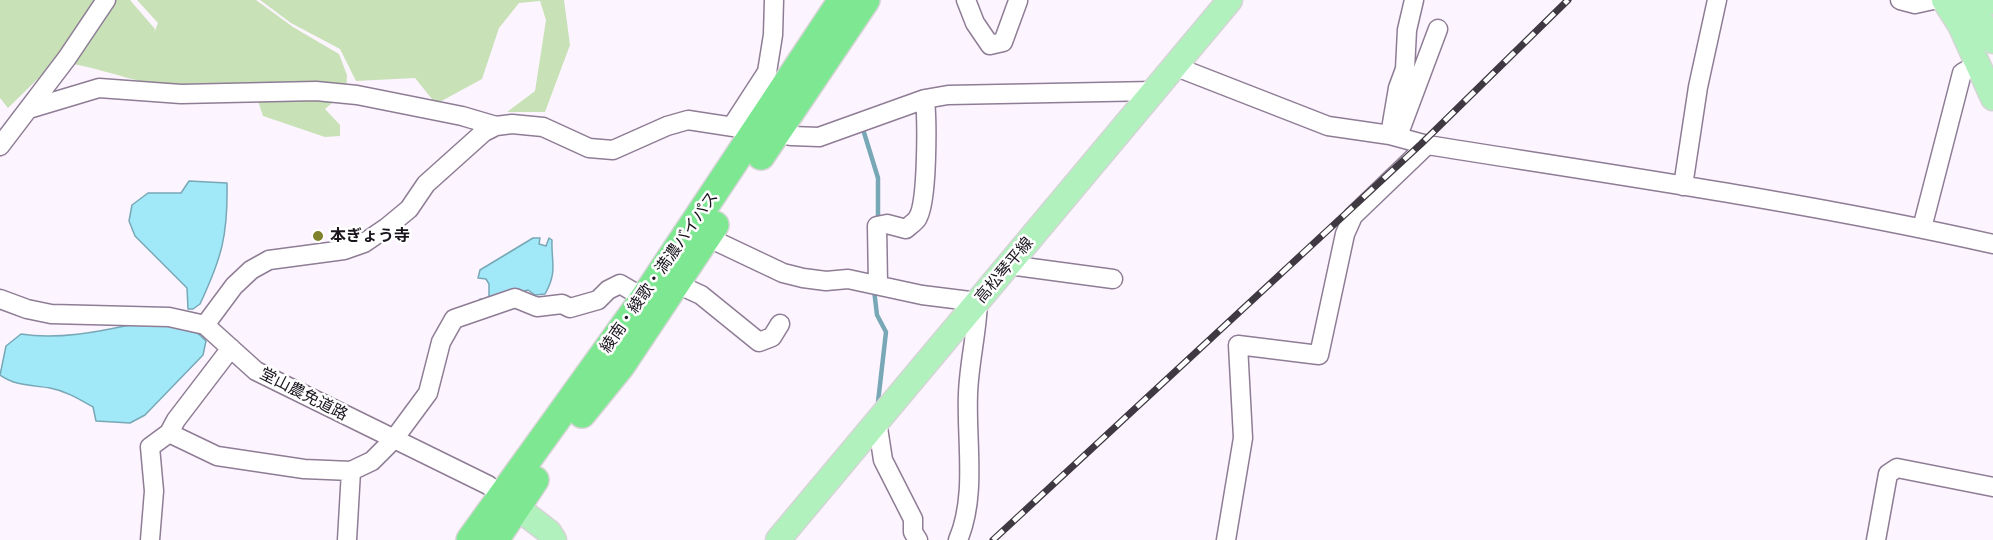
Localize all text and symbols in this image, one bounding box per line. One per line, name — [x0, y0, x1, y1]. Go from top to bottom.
street label: 綾南・綾歌・満濃バイパス — [596, 188, 722, 356]
place label: 本ぎょう寺 — [330, 226, 410, 246]
marker: 本ぎょう寺 — [311, 229, 325, 243]
street label: 高松琴平線 — [971, 233, 1037, 307]
street label: 堂山農免道路 — [257, 364, 351, 424]

